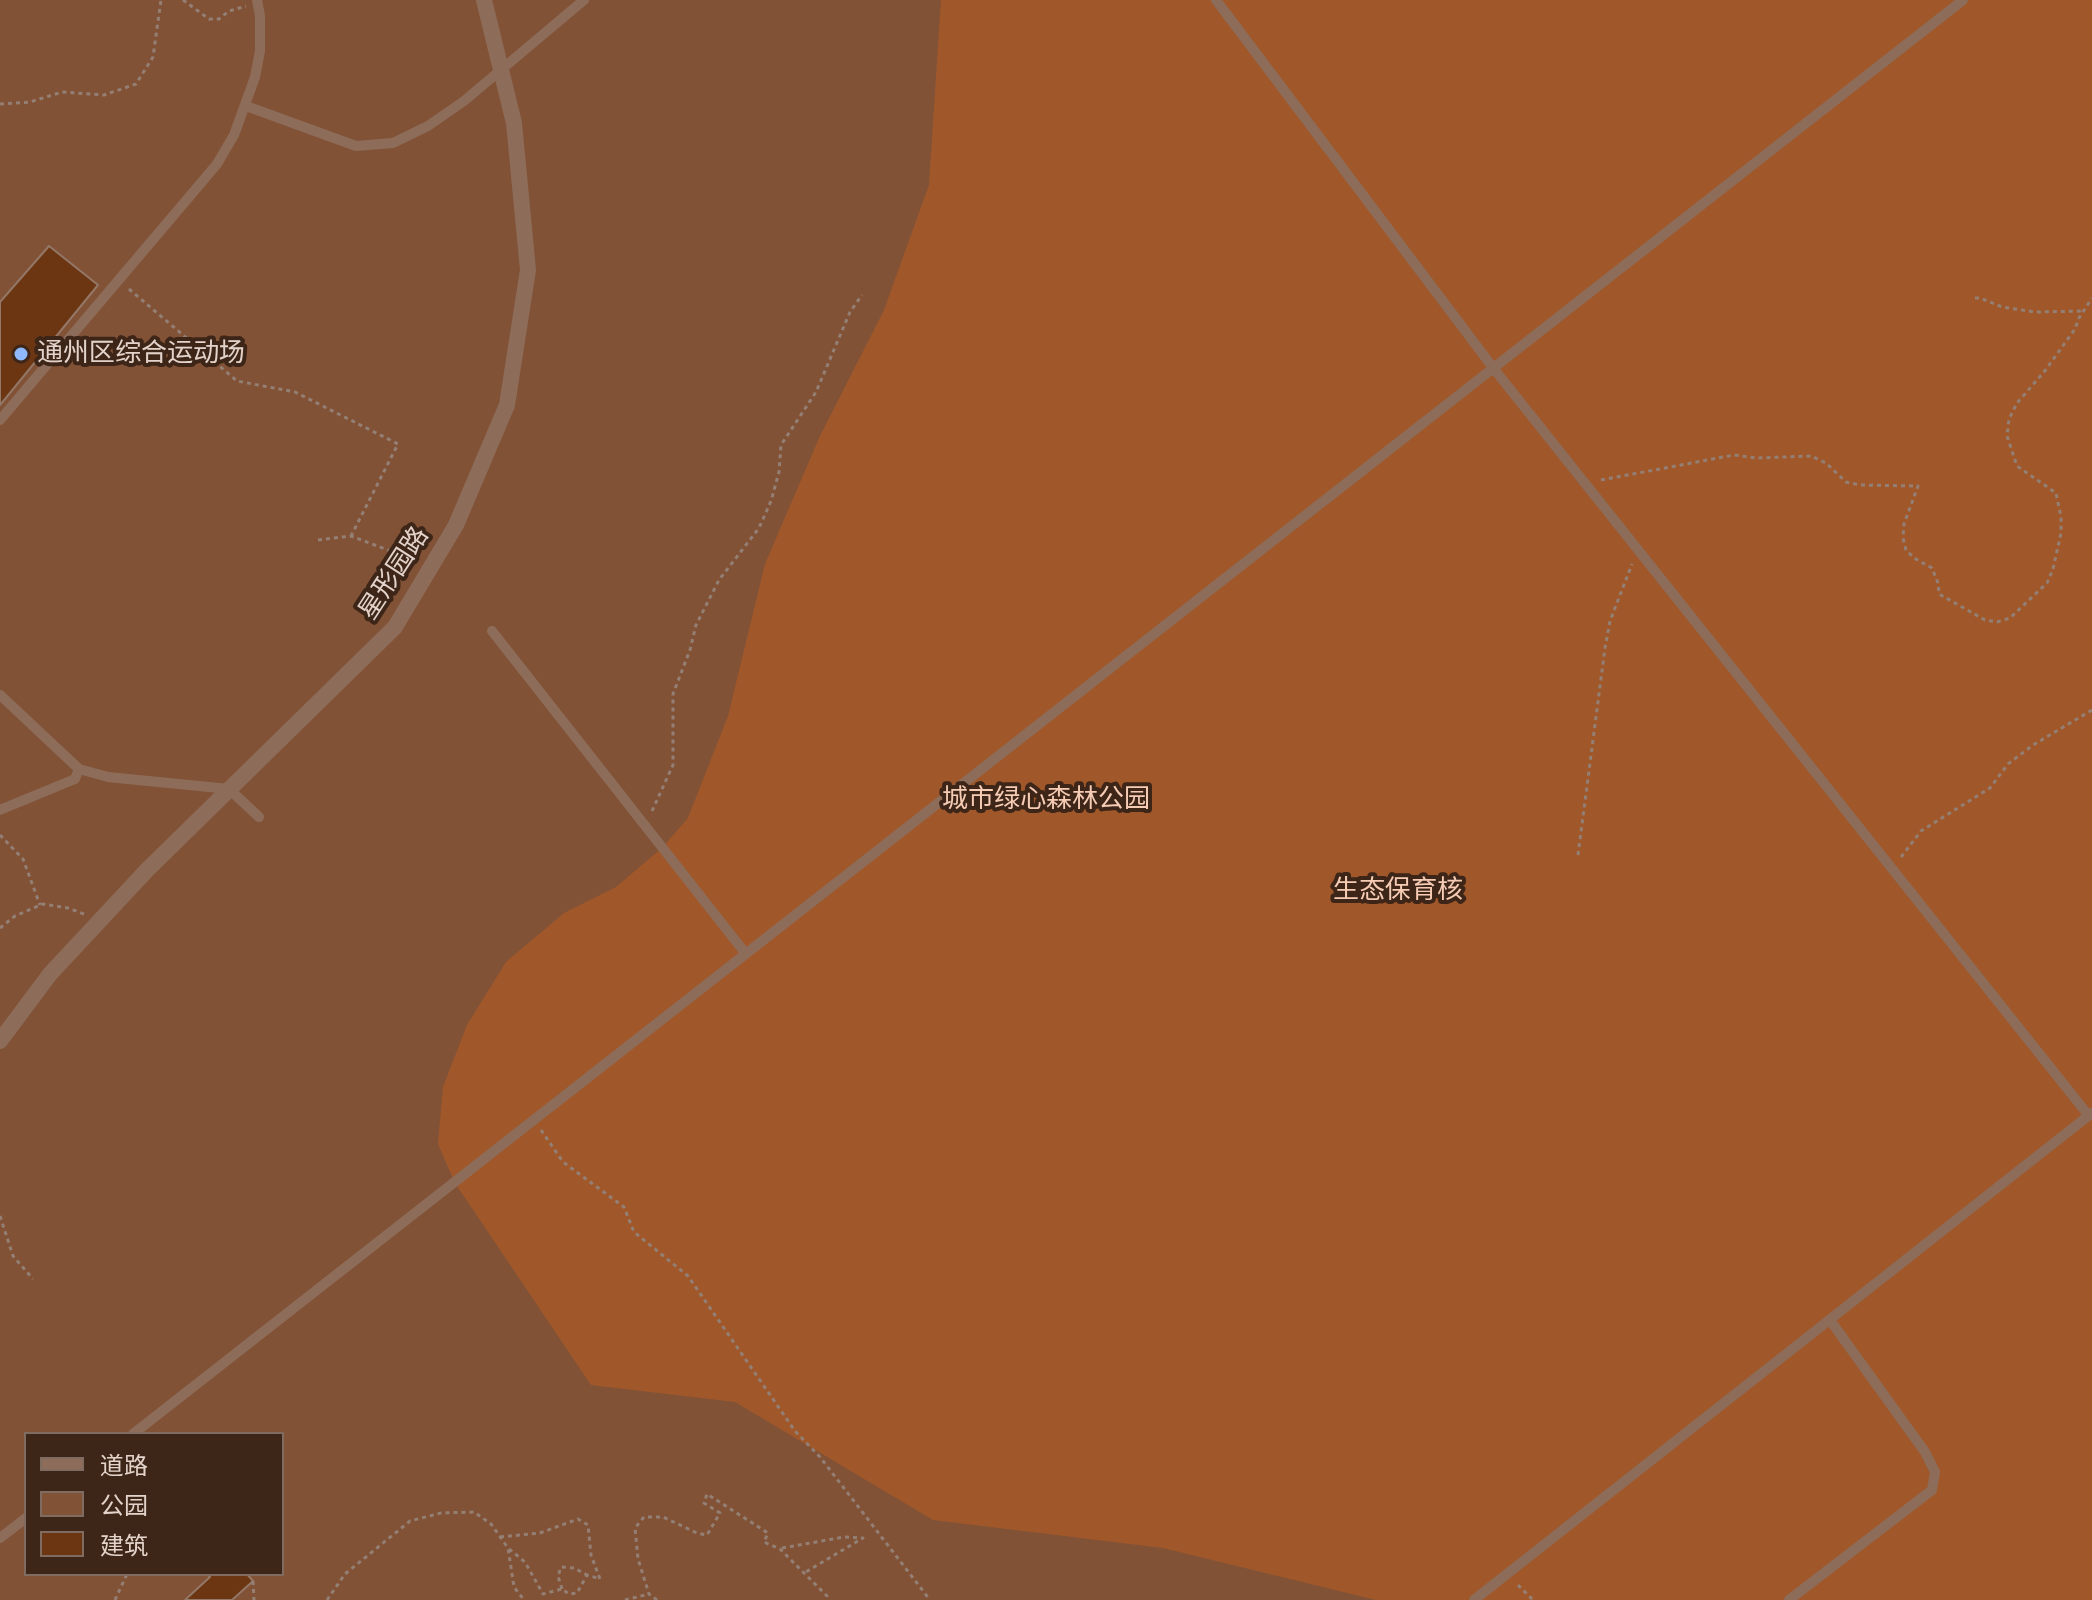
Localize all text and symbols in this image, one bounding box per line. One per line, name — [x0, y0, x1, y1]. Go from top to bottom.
place label: 通州区综合运动场 — [37, 338, 245, 370]
marker: 通州区综合运动场 — [12, 345, 30, 363]
street label: 星形园路 — [354, 522, 436, 626]
park label: 城市绿心森林公园 — [942, 784, 1150, 816]
park label: 生态保育核 — [1333, 875, 1463, 907]
legend — [24, 1432, 284, 1576]
text: 道路 — [100, 1449, 148, 1482]
text: 公园 — [100, 1489, 148, 1522]
text: 建筑 — [100, 1529, 148, 1562]

